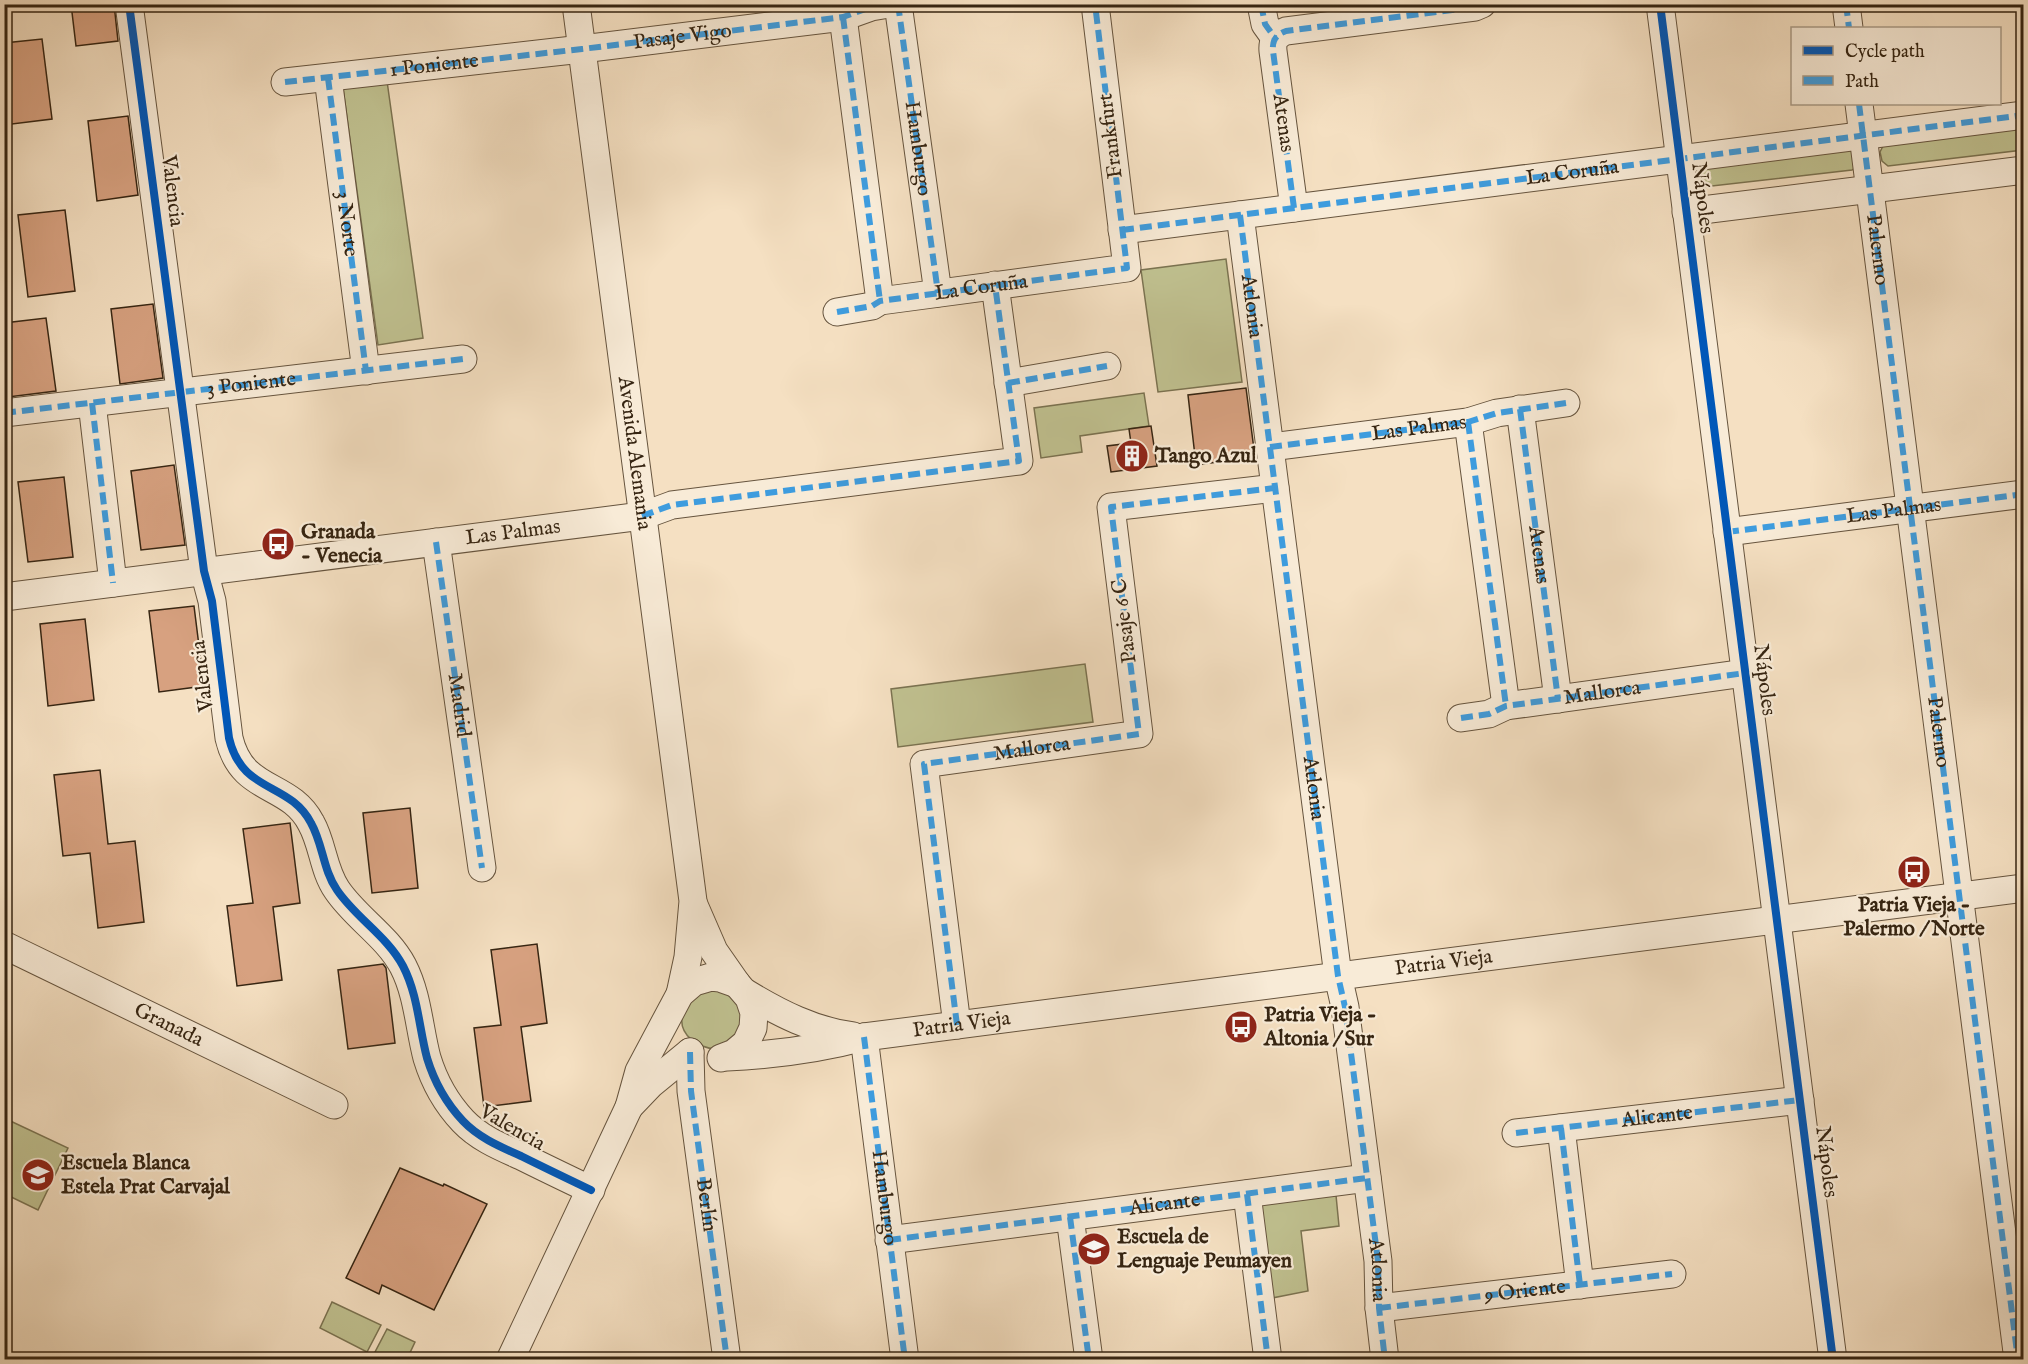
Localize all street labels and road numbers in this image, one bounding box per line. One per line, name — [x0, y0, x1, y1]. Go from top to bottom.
street label: Pasaje Vigo — [632, 17, 733, 56]
street label: 1 Poniente — [388, 47, 481, 84]
street label: Atenas — [1265, 91, 1300, 154]
street label: Frankfurt — [1092, 92, 1130, 180]
street label: Hamburgo — [898, 99, 938, 198]
street label: Valencia — [154, 153, 190, 229]
street label: La Coruña — [1524, 153, 1621, 192]
street label: Nápoles — [1684, 161, 1720, 235]
street label: 3 Norte — [329, 189, 365, 259]
street label: Palermo — [1860, 213, 1895, 287]
street label: La Coruña — [933, 268, 1030, 307]
street label: Atlonia — [1234, 272, 1269, 341]
street label: 3 Poniente — [205, 365, 298, 403]
street label: Avenida Alemania — [611, 374, 658, 533]
street label: Las Palmas — [1370, 409, 1468, 448]
street label: Las Palmas — [1845, 491, 1943, 530]
street label: Las Palmas — [464, 513, 562, 552]
street label: Atenas — [1522, 523, 1556, 586]
street label: Pasaje 6 C — [1106, 577, 1144, 665]
street label: Valencia — [185, 638, 221, 714]
street label: Nápoles — [1746, 643, 1782, 717]
street label: Madrid — [441, 672, 477, 740]
street label: Mallorca — [1562, 674, 1643, 711]
street label: Palermo — [1921, 695, 1956, 769]
street label: Mallorca — [992, 730, 1073, 768]
street label: Atlonia — [1296, 754, 1331, 823]
street label: Patria Vieja — [1393, 943, 1495, 982]
street label: Granada — [129, 997, 209, 1054]
street label: Patria Vieja — [911, 1005, 1013, 1044]
street label: Valencia — [473, 1098, 551, 1158]
street label: Alicante — [1619, 1099, 1695, 1134]
street label: Nápoles — [1808, 1125, 1844, 1199]
street label: Hamburgo — [865, 1149, 904, 1247]
street label: Berlín — [689, 1176, 723, 1233]
street label: Alicante — [1126, 1186, 1202, 1222]
street label: Atlonia — [1361, 1235, 1392, 1303]
street label: 9 Oriente — [1482, 1273, 1568, 1309]

